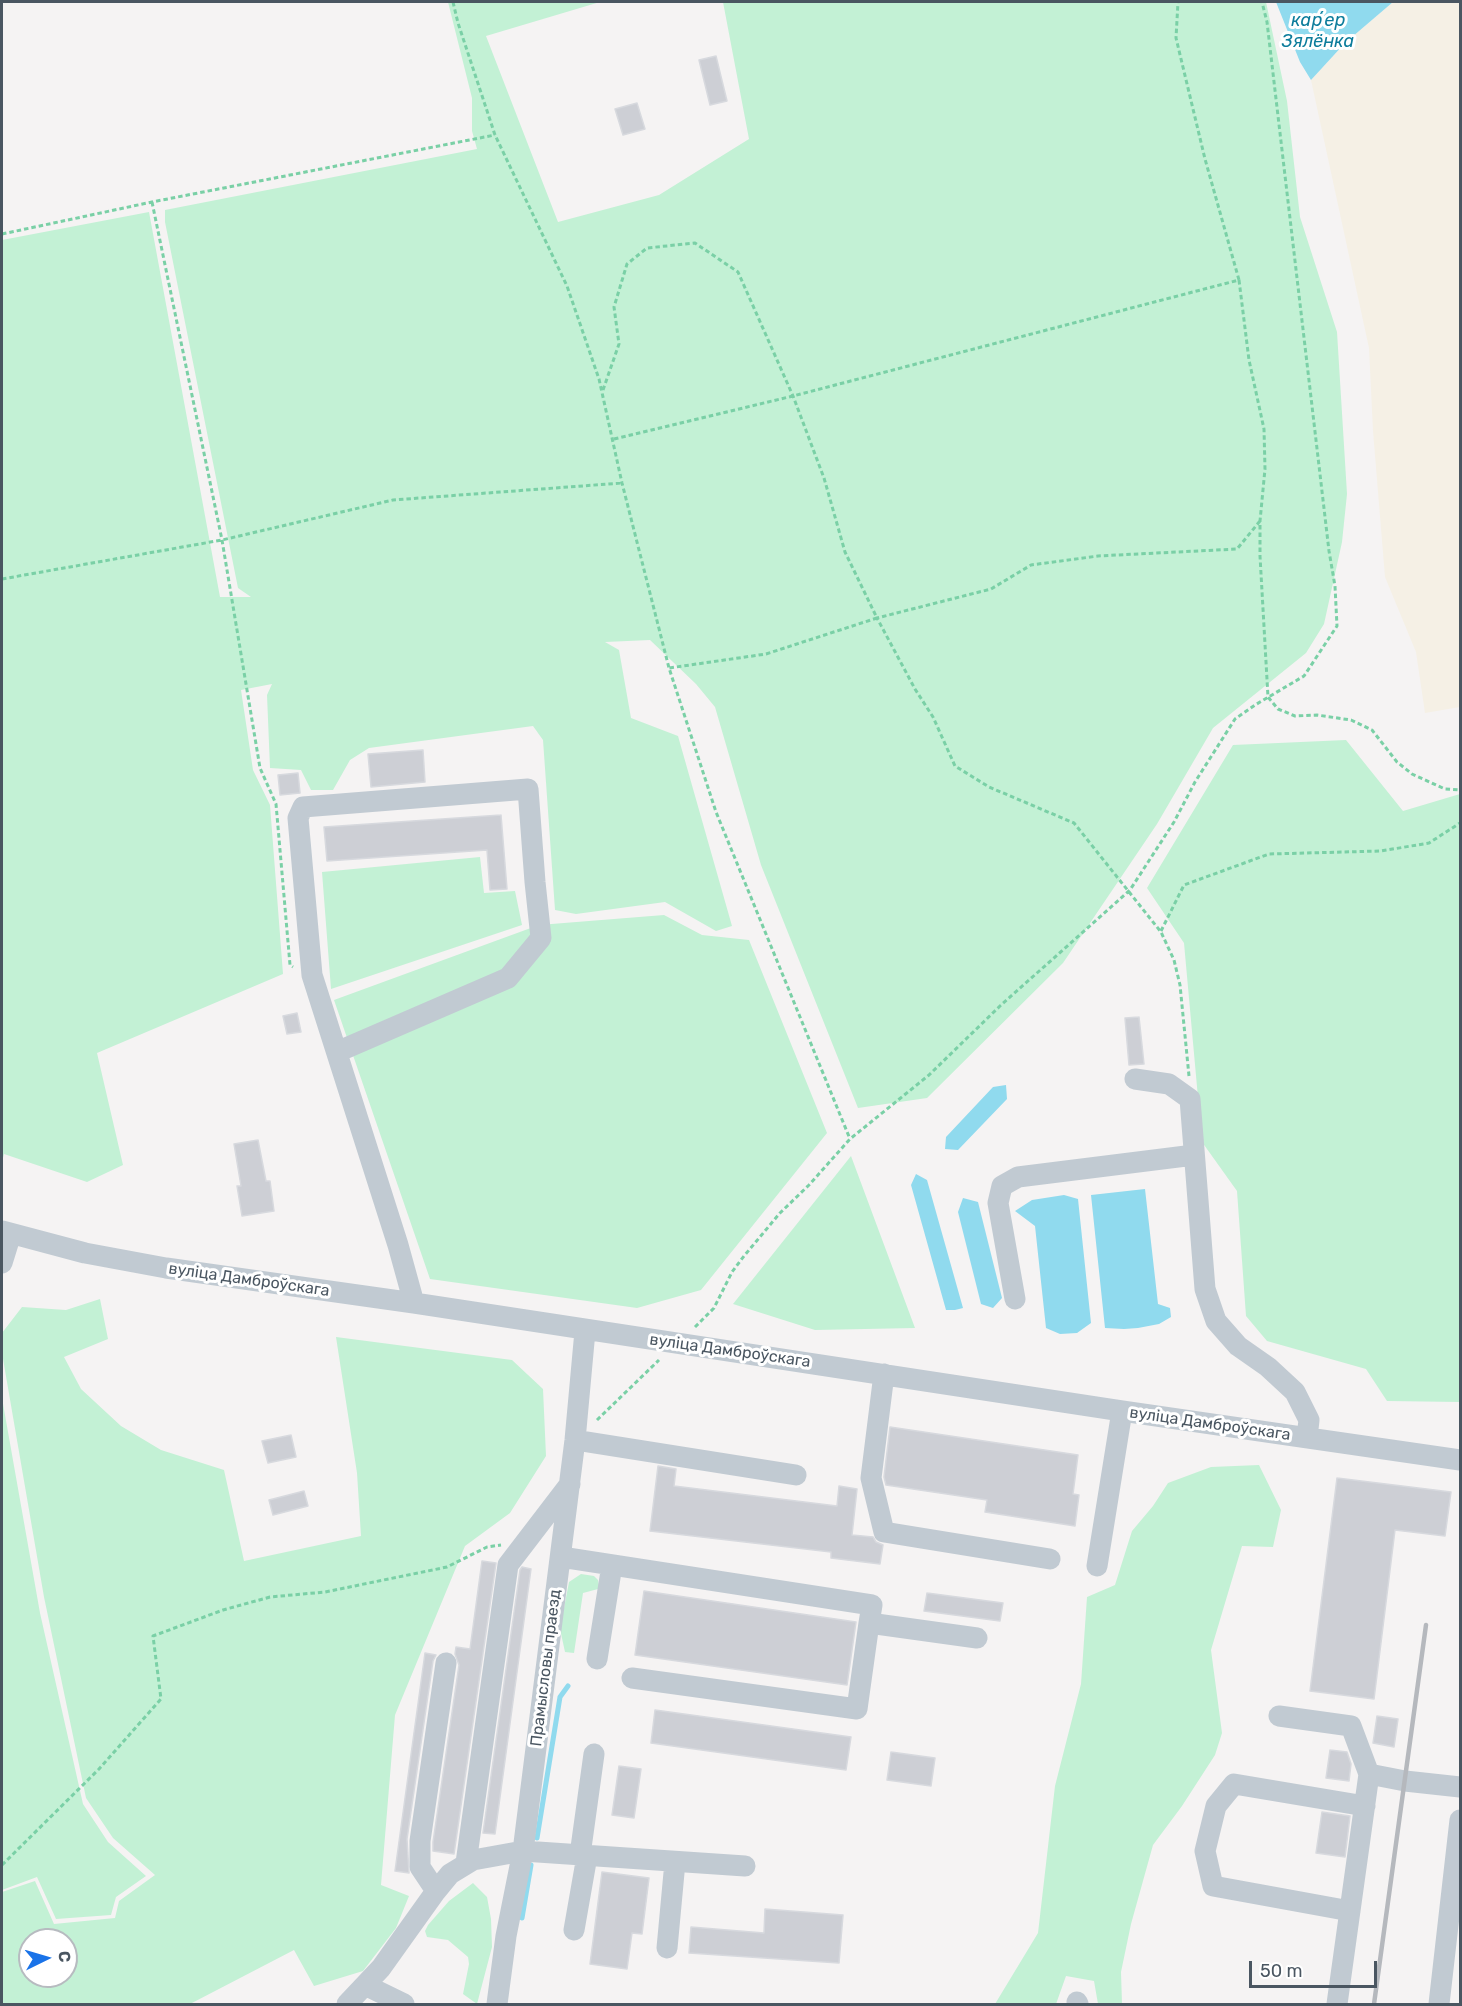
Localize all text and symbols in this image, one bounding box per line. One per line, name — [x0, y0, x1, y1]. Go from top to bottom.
water label: карʼер Зялёнка — [1282, 10, 1354, 52]
street label: вуліца Дамброўскага — [167, 1259, 331, 1301]
street label: вуліца Дамброўскага — [648, 1330, 812, 1372]
street label: вуліца Дамброўскага — [1128, 1403, 1292, 1445]
street label: Прамысловы праезд — [527, 1588, 565, 1748]
north arrow — [18, 1928, 78, 1988]
scale bar — [1252, 1949, 1380, 1987]
text: С — [54, 1950, 74, 1963]
text: 50 m — [1260, 1960, 1303, 1982]

